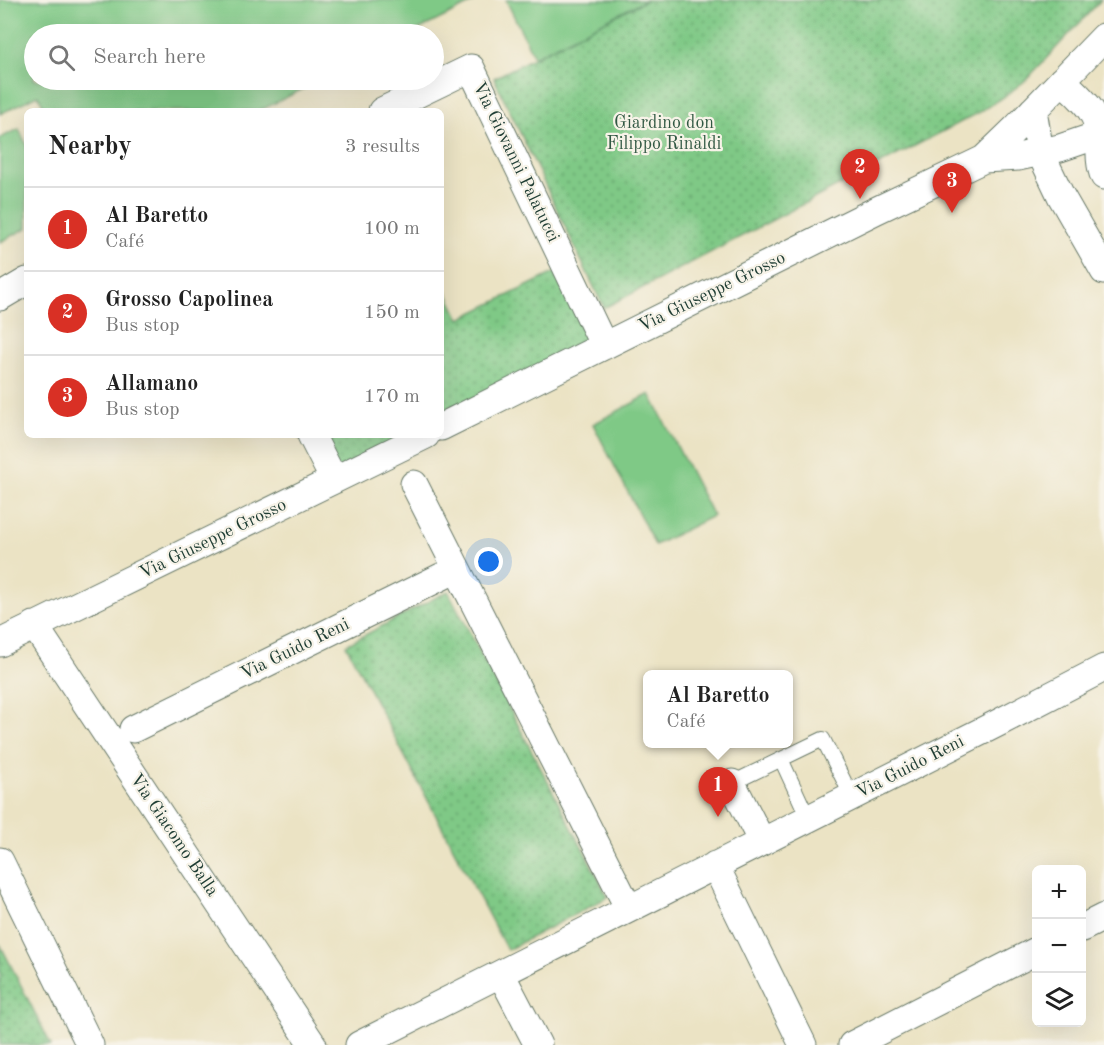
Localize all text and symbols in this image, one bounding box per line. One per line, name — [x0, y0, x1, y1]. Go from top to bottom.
search box — [24, 24, 444, 90]
icon: search — [45, 41, 78, 74]
text: Search here — [93, 46, 206, 68]
street label: Via Giovanni Palatucci — [469, 79, 563, 245]
park label: Giardino don Filippo Rinaldi — [607, 114, 722, 153]
text: Nearby — [48, 134, 132, 160]
text: 3 results — [345, 137, 420, 157]
pin: 2 — [840, 150, 880, 199]
pin: 3 — [932, 164, 972, 213]
text: Al Baretto — [105, 205, 208, 227]
text: 1 — [62, 219, 73, 239]
text: 100 m — [364, 219, 420, 239]
text: Café — [105, 232, 144, 252]
street label: Via Giuseppe Grosso — [636, 249, 788, 335]
text: Grosso Capolinea — [105, 289, 273, 311]
text: 2 — [62, 303, 73, 323]
text: 150 m — [364, 303, 420, 323]
text: Bus stop — [105, 316, 180, 336]
text: Allamano — [105, 373, 198, 395]
text: 3 — [62, 387, 73, 407]
text: 170 m — [364, 387, 420, 407]
text: Bus stop — [105, 400, 180, 420]
street label: Via Giuseppe Grosso — [137, 496, 289, 582]
your location — [474, 547, 503, 576]
street label: Via Guido Reni — [238, 615, 352, 683]
popup — [643, 670, 793, 748]
text: Al Baretto — [666, 685, 770, 707]
text: Café — [666, 712, 705, 732]
street label: Via Guido Reni — [853, 732, 967, 802]
pin: 1 — [698, 768, 738, 817]
street label: Via Giacomo Balla — [126, 770, 222, 900]
map controls — [1032, 865, 1086, 1027]
button: + — [1032, 865, 1086, 919]
button: − — [1032, 919, 1086, 973]
button: layers — [1032, 973, 1086, 1027]

